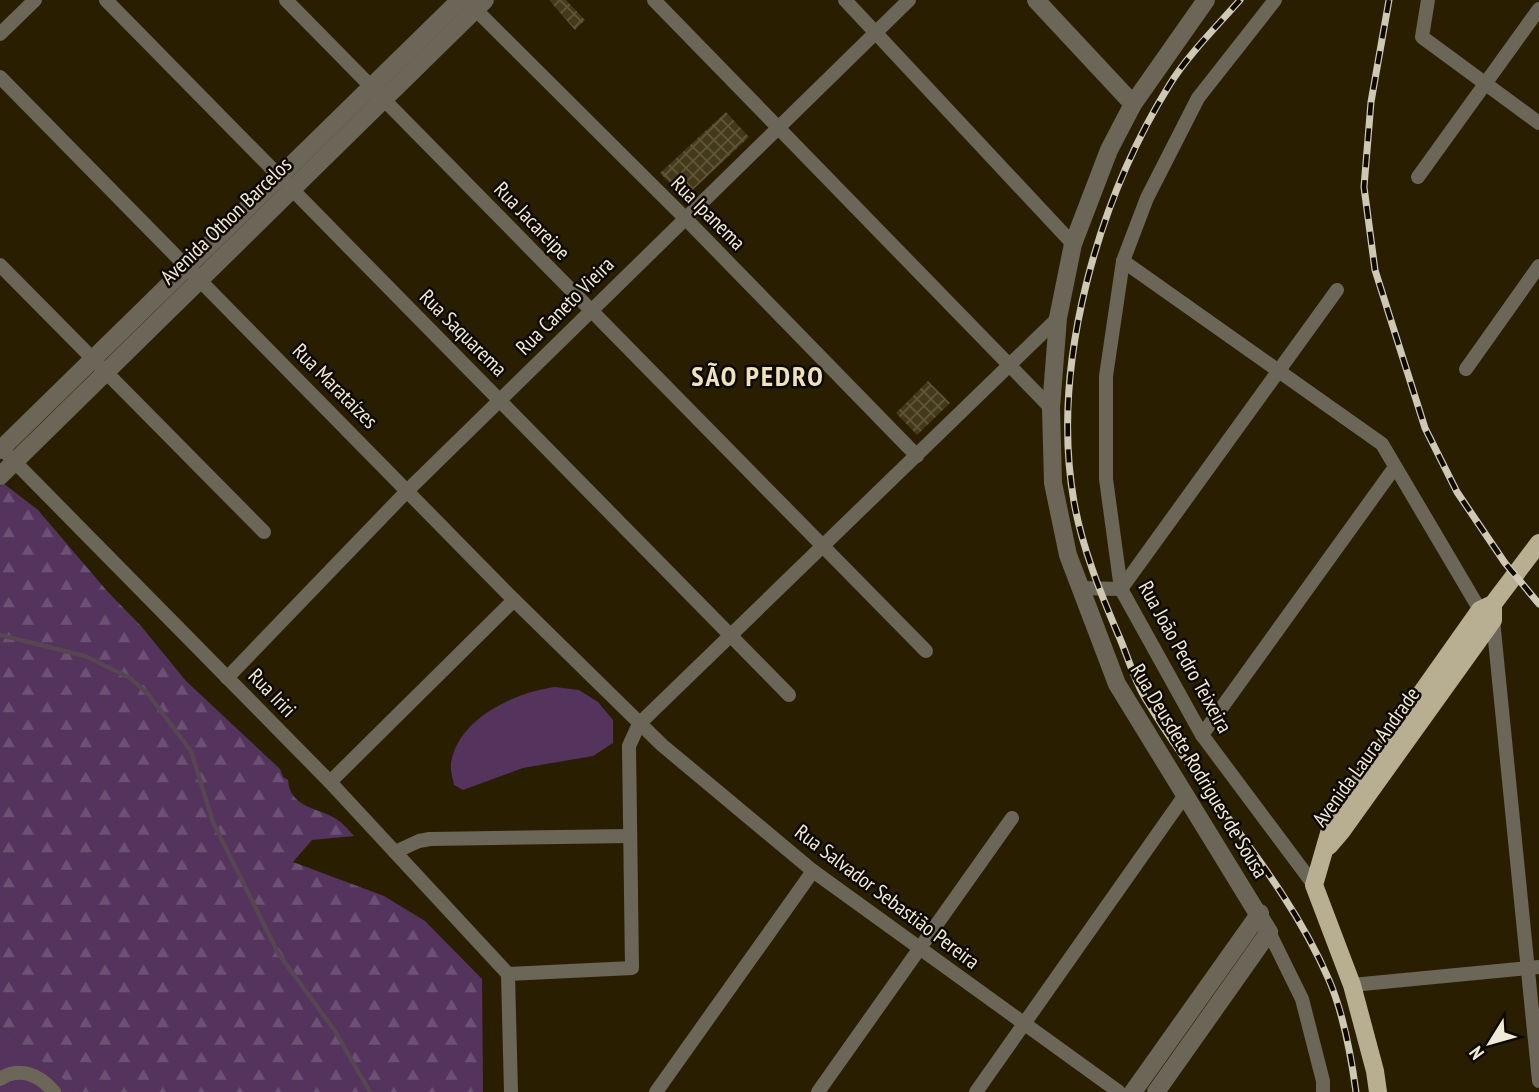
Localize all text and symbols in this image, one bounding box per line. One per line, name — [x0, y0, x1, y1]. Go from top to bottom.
street label: Avenida Othon Barcelos — [154, 151, 297, 290]
street label: Rua Ipanema — [665, 170, 751, 256]
street label: Rua Jacareipe — [489, 176, 576, 265]
street label: Rua Caneto Vieira — [510, 251, 619, 360]
street label: Rua Saquarema — [414, 283, 513, 382]
street label: Rua Marataízes — [287, 337, 384, 434]
district label: SÃO PEDRO — [691, 357, 825, 394]
street label: Rua João Pedro Teixeira — [1133, 576, 1238, 737]
street label: Rua Deusdete Rodrigues de Sousa — [1125, 659, 1274, 883]
street label: Rua Iriri — [243, 663, 302, 723]
street label: Avenida Laura Andrade — [1306, 682, 1425, 832]
street label: Rua Salvador Sebastião Pereira — [790, 818, 985, 975]
north arrow — [1455, 1008, 1525, 1078]
text: N — [1464, 1042, 1489, 1065]

